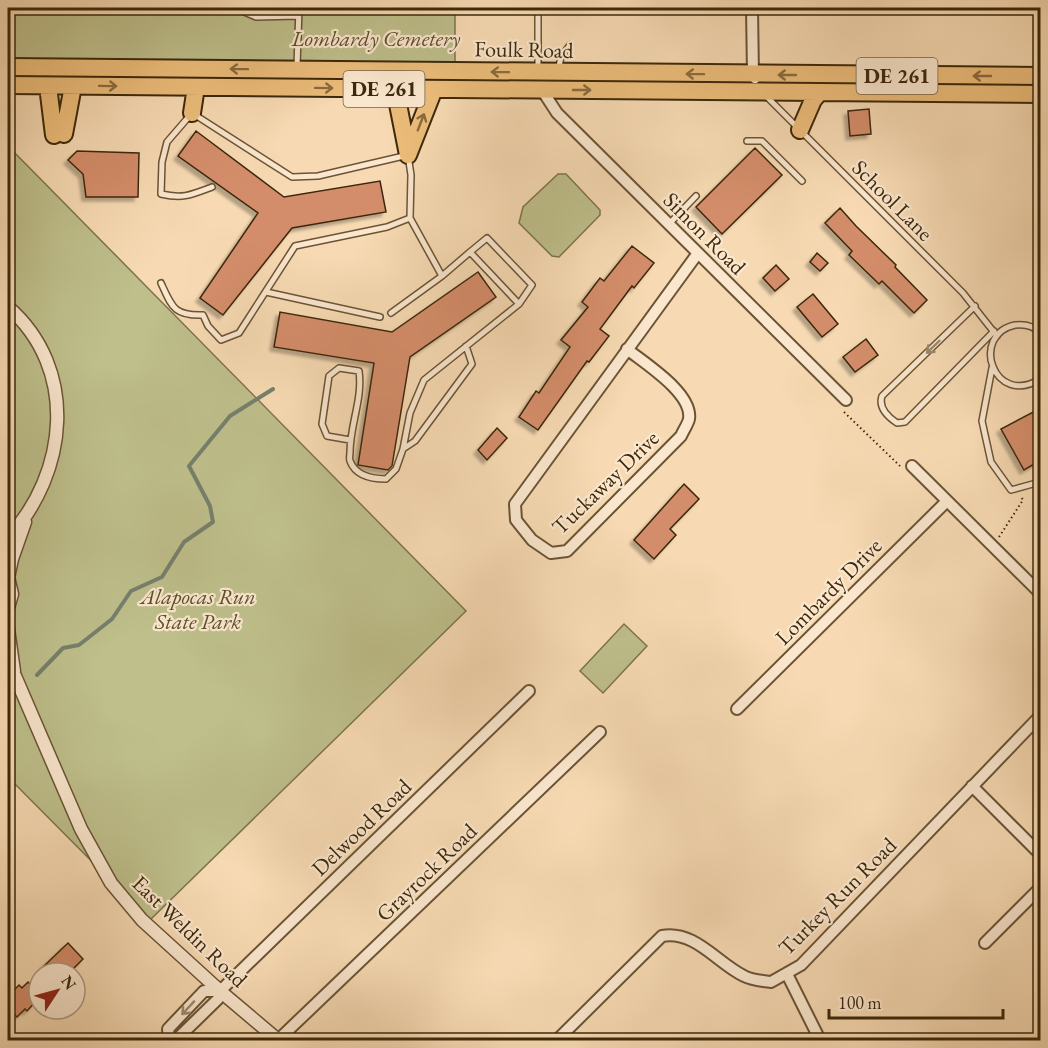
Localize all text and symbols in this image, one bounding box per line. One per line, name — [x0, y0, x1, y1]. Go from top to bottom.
park label: Lombardy Cemetery — [291, 24, 460, 53]
street label: Foulk Road — [474, 34, 575, 65]
road number: DE 261 — [856, 58, 938, 94]
one-way arrow — [229, 63, 249, 75]
one-way arrow — [490, 66, 510, 78]
one-way arrow — [685, 68, 705, 80]
one-way arrow — [778, 69, 798, 81]
one-way arrow — [973, 70, 993, 82]
road number: DE 261 — [344, 71, 424, 107]
one-way arrow — [97, 80, 117, 92]
one-way arrow — [313, 82, 333, 94]
one-way arrow — [571, 84, 591, 96]
one-way arrow — [416, 113, 427, 132]
street label: School Lane — [846, 154, 940, 247]
street label: Simon Road — [657, 186, 753, 282]
one-way arrow — [925, 339, 940, 354]
street label: Tuckaway Drive — [546, 424, 665, 541]
street label: Lombardy Drive — [769, 531, 888, 651]
park label: Alapocas Run State Park — [138, 582, 256, 636]
street label: Delwood Road — [305, 772, 418, 882]
street label: Grayrock Road — [370, 816, 484, 928]
street label: Turkey Run Road — [772, 830, 903, 962]
street label: East Weldin Road — [126, 869, 254, 994]
north arrow — [27, 961, 87, 1021]
text: N — [56, 971, 81, 994]
scale bar — [829, 982, 1003, 1020]
text: 100 m — [838, 991, 882, 1014]
one-way arrow — [181, 1000, 195, 1015]

